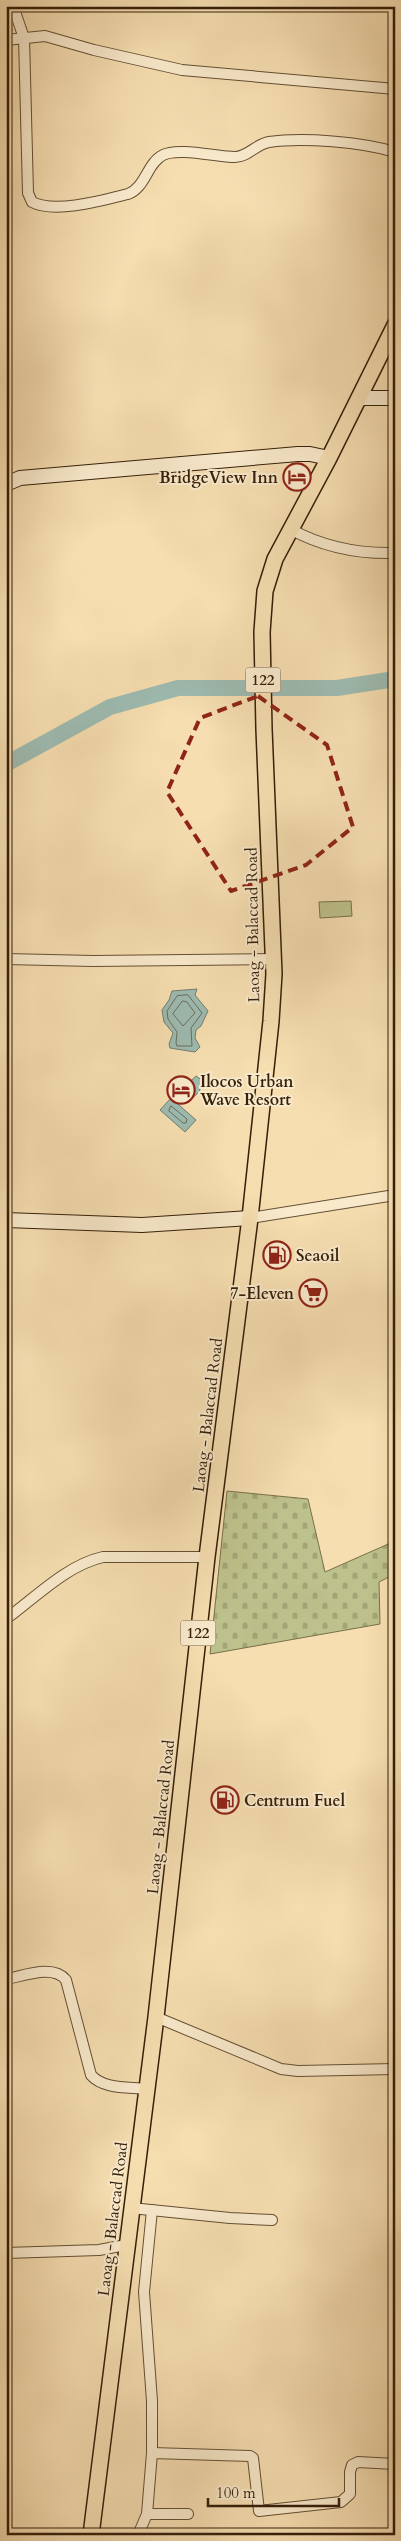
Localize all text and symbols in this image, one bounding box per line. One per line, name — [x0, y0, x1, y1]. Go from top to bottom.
hotel icon: BridgeView Inn — [282, 462, 312, 492]
place label: BridgeView Inn — [159, 467, 279, 489]
road number: 122 — [246, 668, 280, 692]
street label: Laoag - Balaccad Road — [241, 847, 265, 1003]
place label: Ilocos Urban Wave Resort — [199, 1071, 294, 1111]
hotel icon: Ilocos Urban Wave Resort — [166, 1075, 196, 1105]
fuel station icon: Seaoil — [262, 1240, 292, 1270]
place label: Seaoil — [296, 1245, 340, 1267]
supermarket icon: 7-Eleven — [298, 1278, 328, 1308]
place label: 7-Eleven — [230, 1283, 295, 1305]
street label: Laoag - Balaccad Road — [188, 1336, 228, 1493]
road number: 122 — [180, 1620, 216, 1646]
street label: Laoag - Balaccad Road — [142, 1738, 180, 1895]
fuel station icon: Centrum Fuel — [210, 1785, 240, 1815]
place label: Centrum Fuel — [244, 1790, 345, 1812]
street label: Laoag - Balaccad Road — [93, 2140, 133, 2297]
scale bar — [208, 2476, 340, 2508]
text: 100 m — [216, 2483, 256, 2503]

